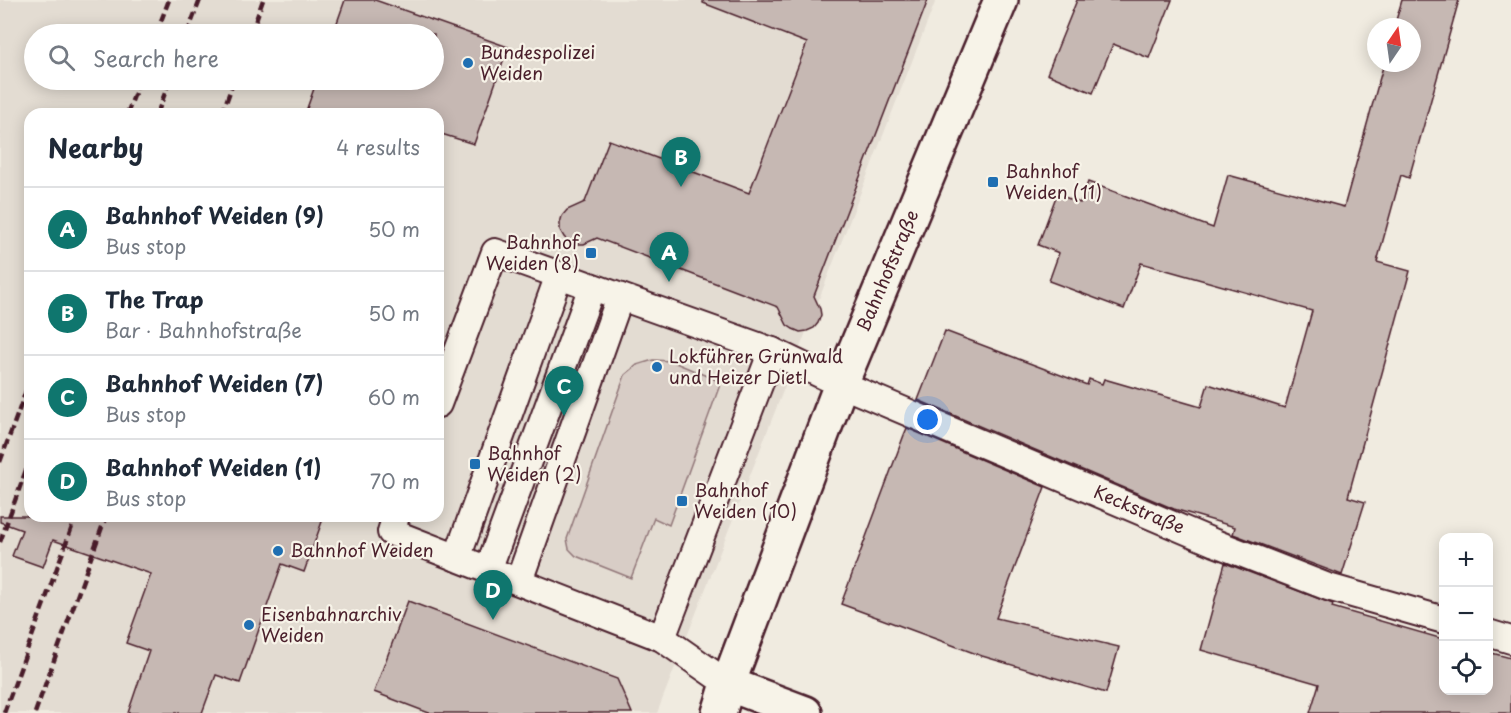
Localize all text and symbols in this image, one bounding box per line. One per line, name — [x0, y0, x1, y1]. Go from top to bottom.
north arrow — [1367, 18, 1421, 72]
search box — [24, 24, 444, 90]
place label: Bundespolizei Weiden — [480, 38, 595, 86]
icon: search — [45, 41, 78, 74]
text: Search here — [93, 41, 219, 74]
marker: Bundespolizei Weiden — [461, 56, 475, 70]
text: Nearby — [48, 128, 143, 167]
text: 4 results — [336, 132, 420, 162]
pin: B — [662, 138, 700, 187]
place label: Bahnhof Weiden (11) — [1005, 157, 1102, 205]
marker: Bahnhof Weiden (11) — [986, 175, 1000, 189]
text: Bahnhof Weiden (9) — [105, 198, 324, 231]
street label: Bahnhofstraße — [849, 205, 924, 336]
text: A — [60, 214, 75, 244]
text: 50 m — [368, 214, 420, 244]
place label: Bahnhof Weiden (8) — [486, 228, 581, 276]
text: Bus stop — [105, 231, 186, 261]
pin: A — [650, 232, 688, 282]
marker: Bahnhof Weiden (8) — [584, 246, 598, 260]
text: The Trap — [105, 282, 204, 315]
text: B — [61, 298, 74, 328]
text: 50 m — [368, 298, 420, 328]
text: Bar · Bahnhofstraße — [105, 315, 302, 345]
place label: Lokführer Grünwald und Heizer Dietl — [669, 342, 843, 390]
marker: Lokführer Grünwald und Heizer Dietl — [650, 360, 664, 374]
text: Bahnhof Weiden (7) — [105, 366, 324, 399]
pin: C — [544, 366, 584, 416]
text: C — [60, 382, 75, 412]
text: 60 m — [368, 382, 420, 412]
text: Bus stop — [105, 399, 186, 429]
your location — [913, 405, 942, 434]
place label: Bahnhof Weiden (2) — [487, 439, 582, 487]
text: Bahnhof Weiden (1) — [105, 450, 322, 483]
marker: Bahnhof Weiden (2) — [468, 457, 482, 471]
text: D — [60, 466, 75, 496]
text: 70 m — [370, 466, 420, 496]
place label: Bahnhof Weiden (10) — [694, 476, 797, 524]
street label: Keckstraße — [1090, 477, 1189, 540]
text: Bus stop — [105, 483, 186, 513]
marker: Bahnhof Weiden (10) — [675, 494, 689, 508]
map controls — [1439, 533, 1493, 695]
button: + — [1439, 533, 1493, 587]
place label: Bahnhof Weiden — [290, 536, 434, 563]
marker: Bahnhof Weiden — [271, 544, 285, 558]
pin: D — [474, 570, 512, 620]
button: − — [1439, 587, 1493, 641]
place label: Eisenbahnarchiv Weiden — [261, 600, 402, 648]
marker: Eisenbahnarchiv Weiden — [242, 618, 256, 632]
button: locate — [1439, 641, 1493, 695]

